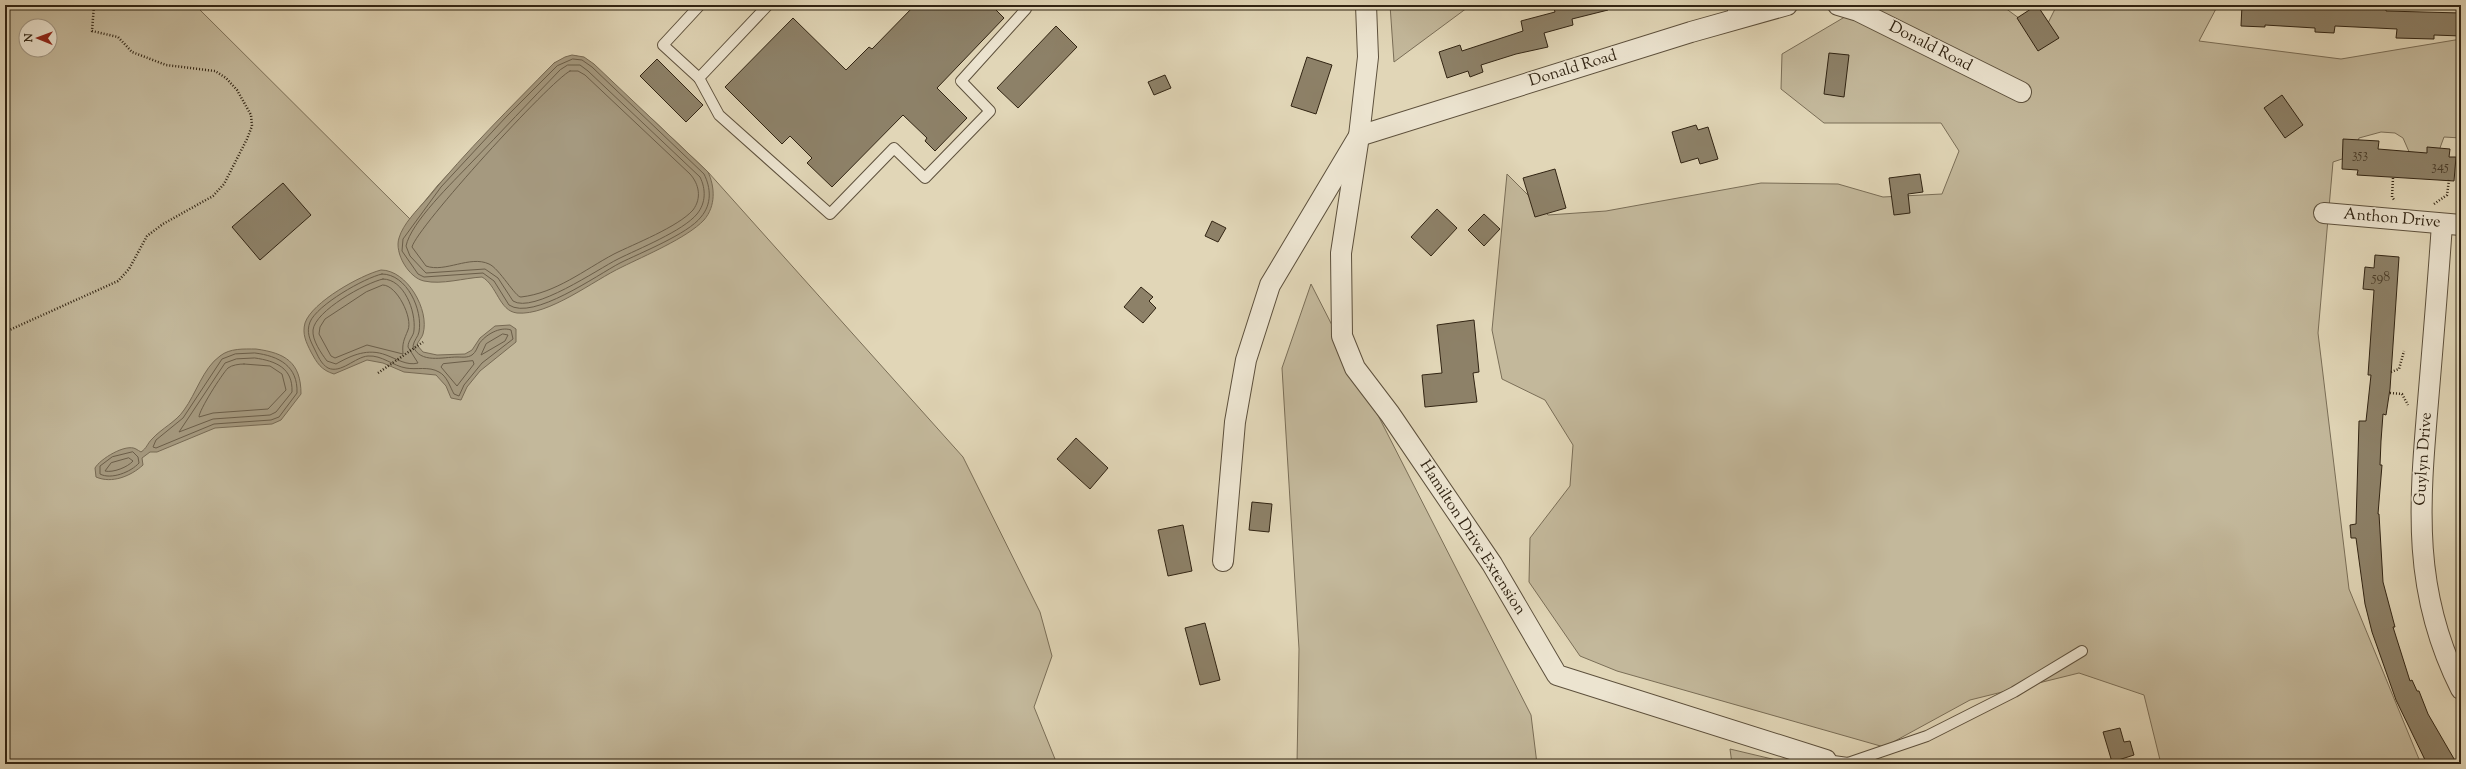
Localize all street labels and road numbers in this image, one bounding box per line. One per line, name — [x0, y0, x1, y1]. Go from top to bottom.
street label: Donald Road — [1884, 16, 1976, 78]
street label: Donald Road — [1526, 45, 1620, 93]
street label: Anthon Drive — [2343, 203, 2441, 235]
street label: Guylyn Drive — [2409, 411, 2439, 507]
street label: Hamilton Drive Extension — [1413, 456, 1531, 620]

